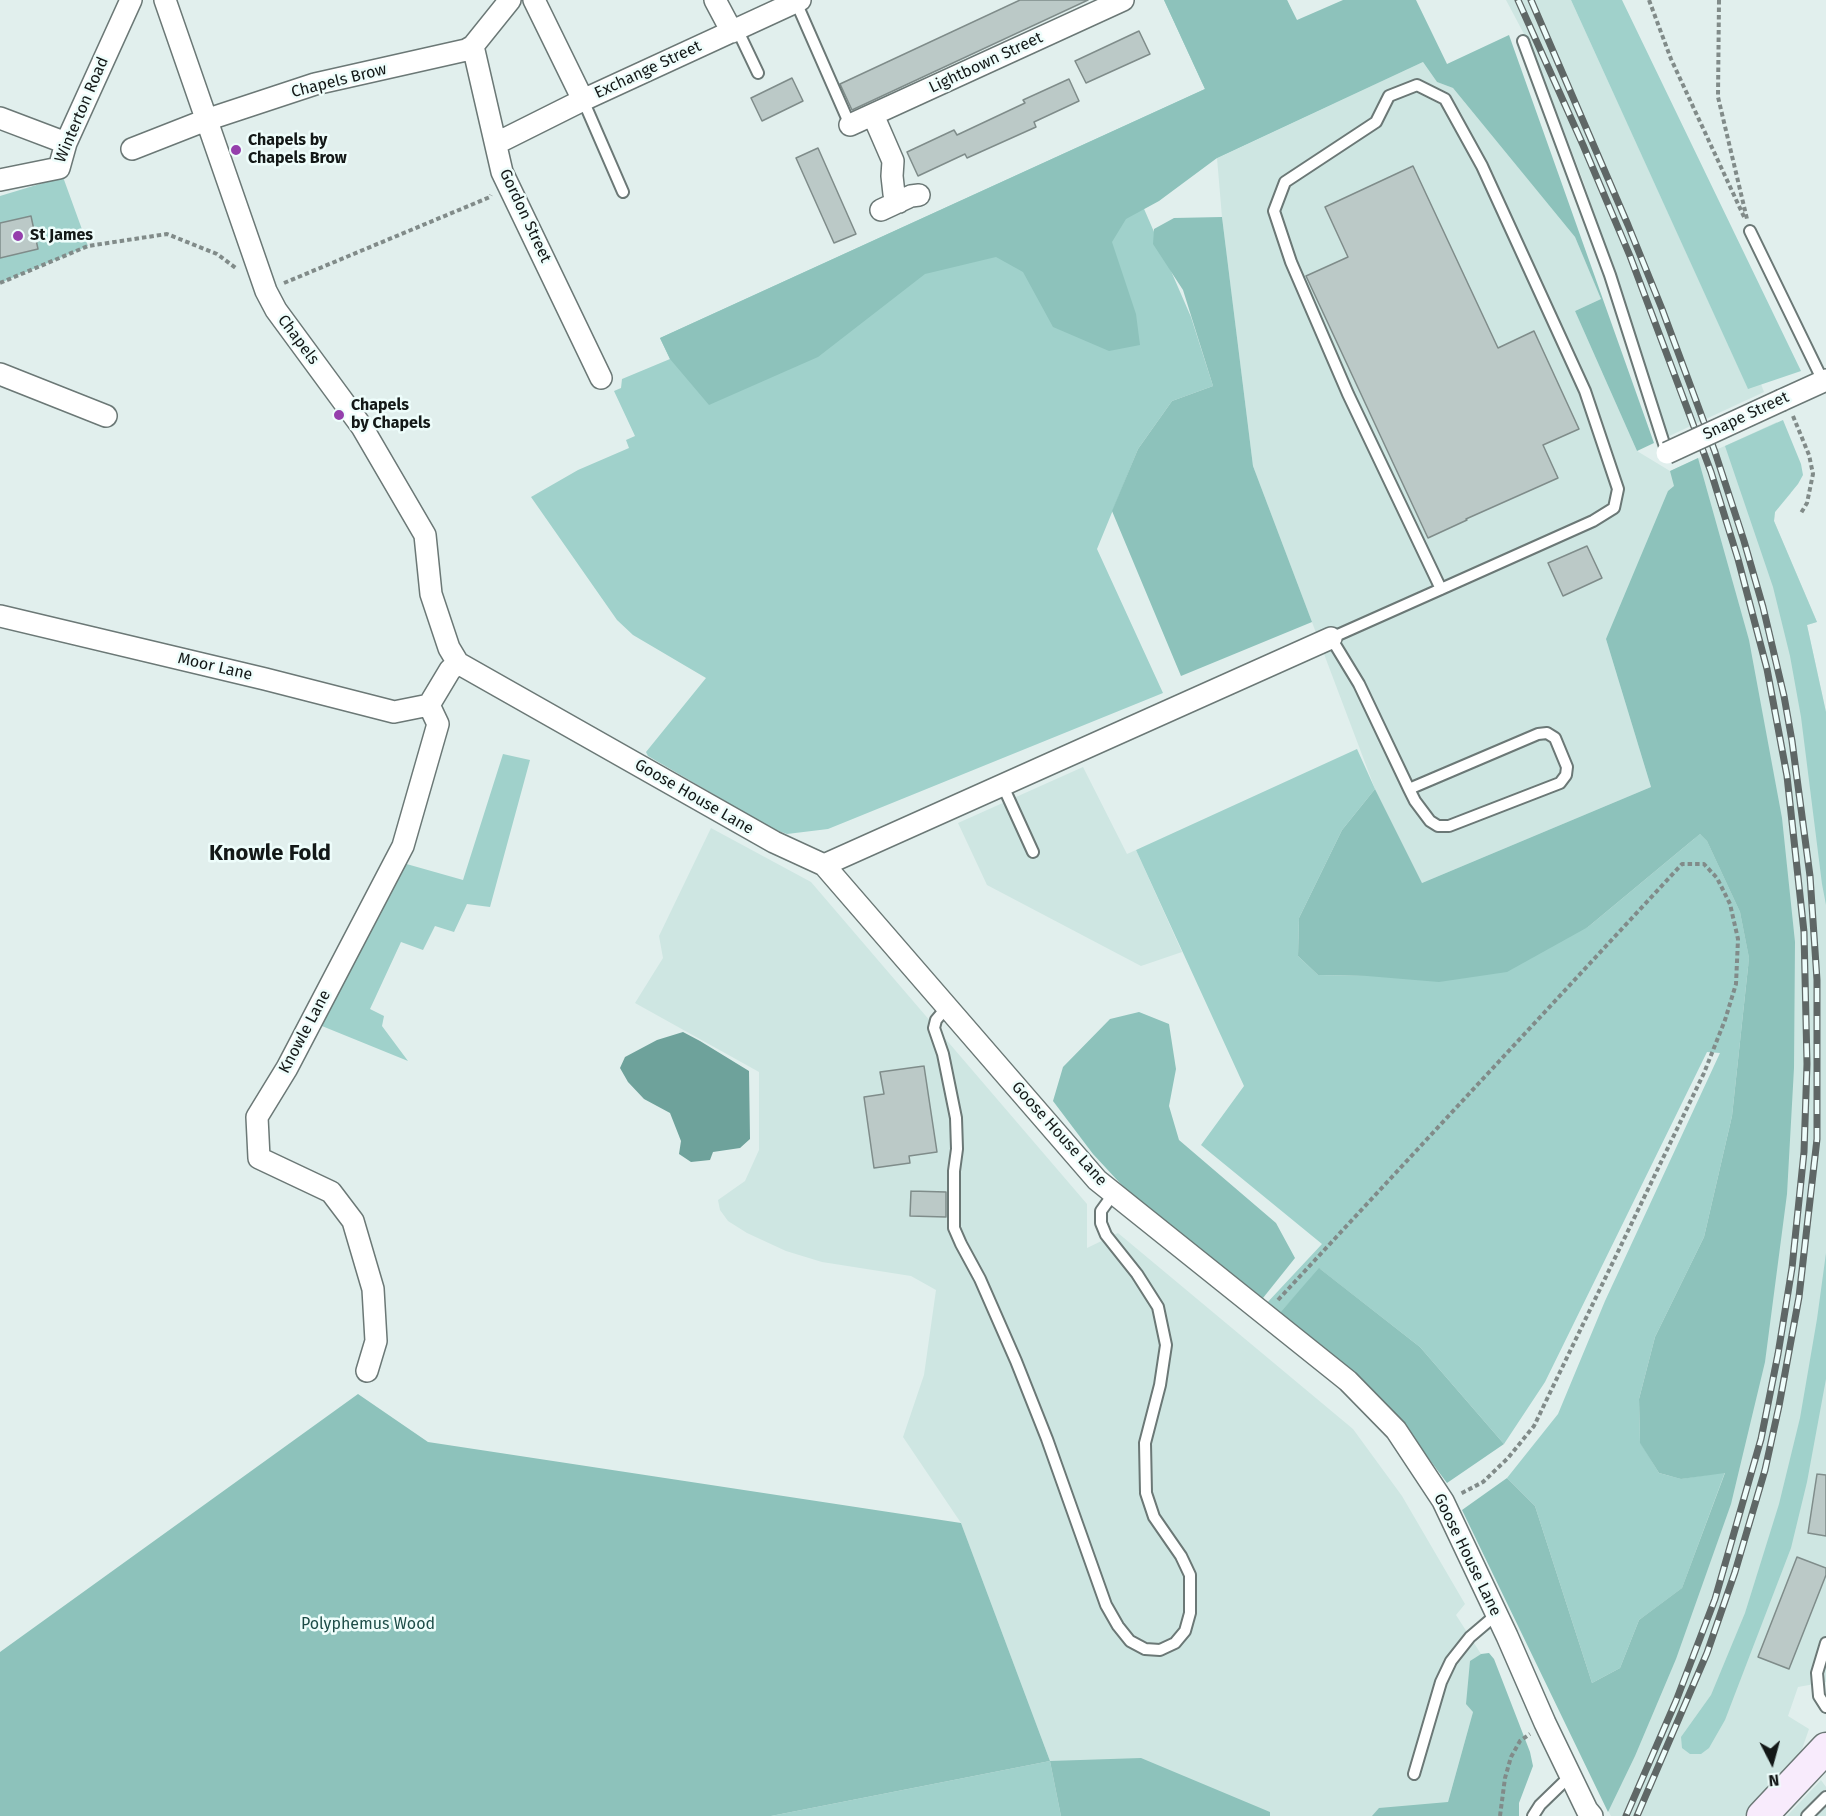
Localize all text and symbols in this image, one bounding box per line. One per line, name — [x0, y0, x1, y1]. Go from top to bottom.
street label: Lightbown Street — [926, 28, 1046, 98]
street label: Exchange Street — [592, 37, 704, 103]
street label: Winterton Road — [51, 54, 113, 166]
street label: Chapels Brow — [289, 60, 389, 102]
place label: Chapels by Chapels Brow — [248, 131, 347, 169]
marker: Chapels by Chapels Brow — [229, 143, 243, 157]
street label: Gordon Street — [495, 166, 555, 266]
place label: St James — [30, 226, 93, 246]
marker: St James — [11, 229, 25, 243]
street label: Chapels — [273, 311, 323, 369]
street label: Snape Street — [1700, 388, 1792, 444]
place label: Chapels by Chapels — [351, 396, 430, 434]
marker: Chapels by Chapels — [332, 408, 346, 422]
street label: Moor Lane — [176, 649, 254, 685]
street label: Goose House Lane — [631, 755, 757, 839]
district label: Knowle Fold — [209, 841, 331, 867]
street label: Knowle Lane — [275, 987, 335, 1077]
street label: Goose House Lane — [1007, 1078, 1111, 1190]
street label: Goose House Lane — [1429, 1491, 1505, 1619]
park label: Polyphemus Wood — [301, 1615, 435, 1635]
north arrow — [1742, 1732, 1802, 1792]
text: N — [1768, 1770, 1780, 1790]

